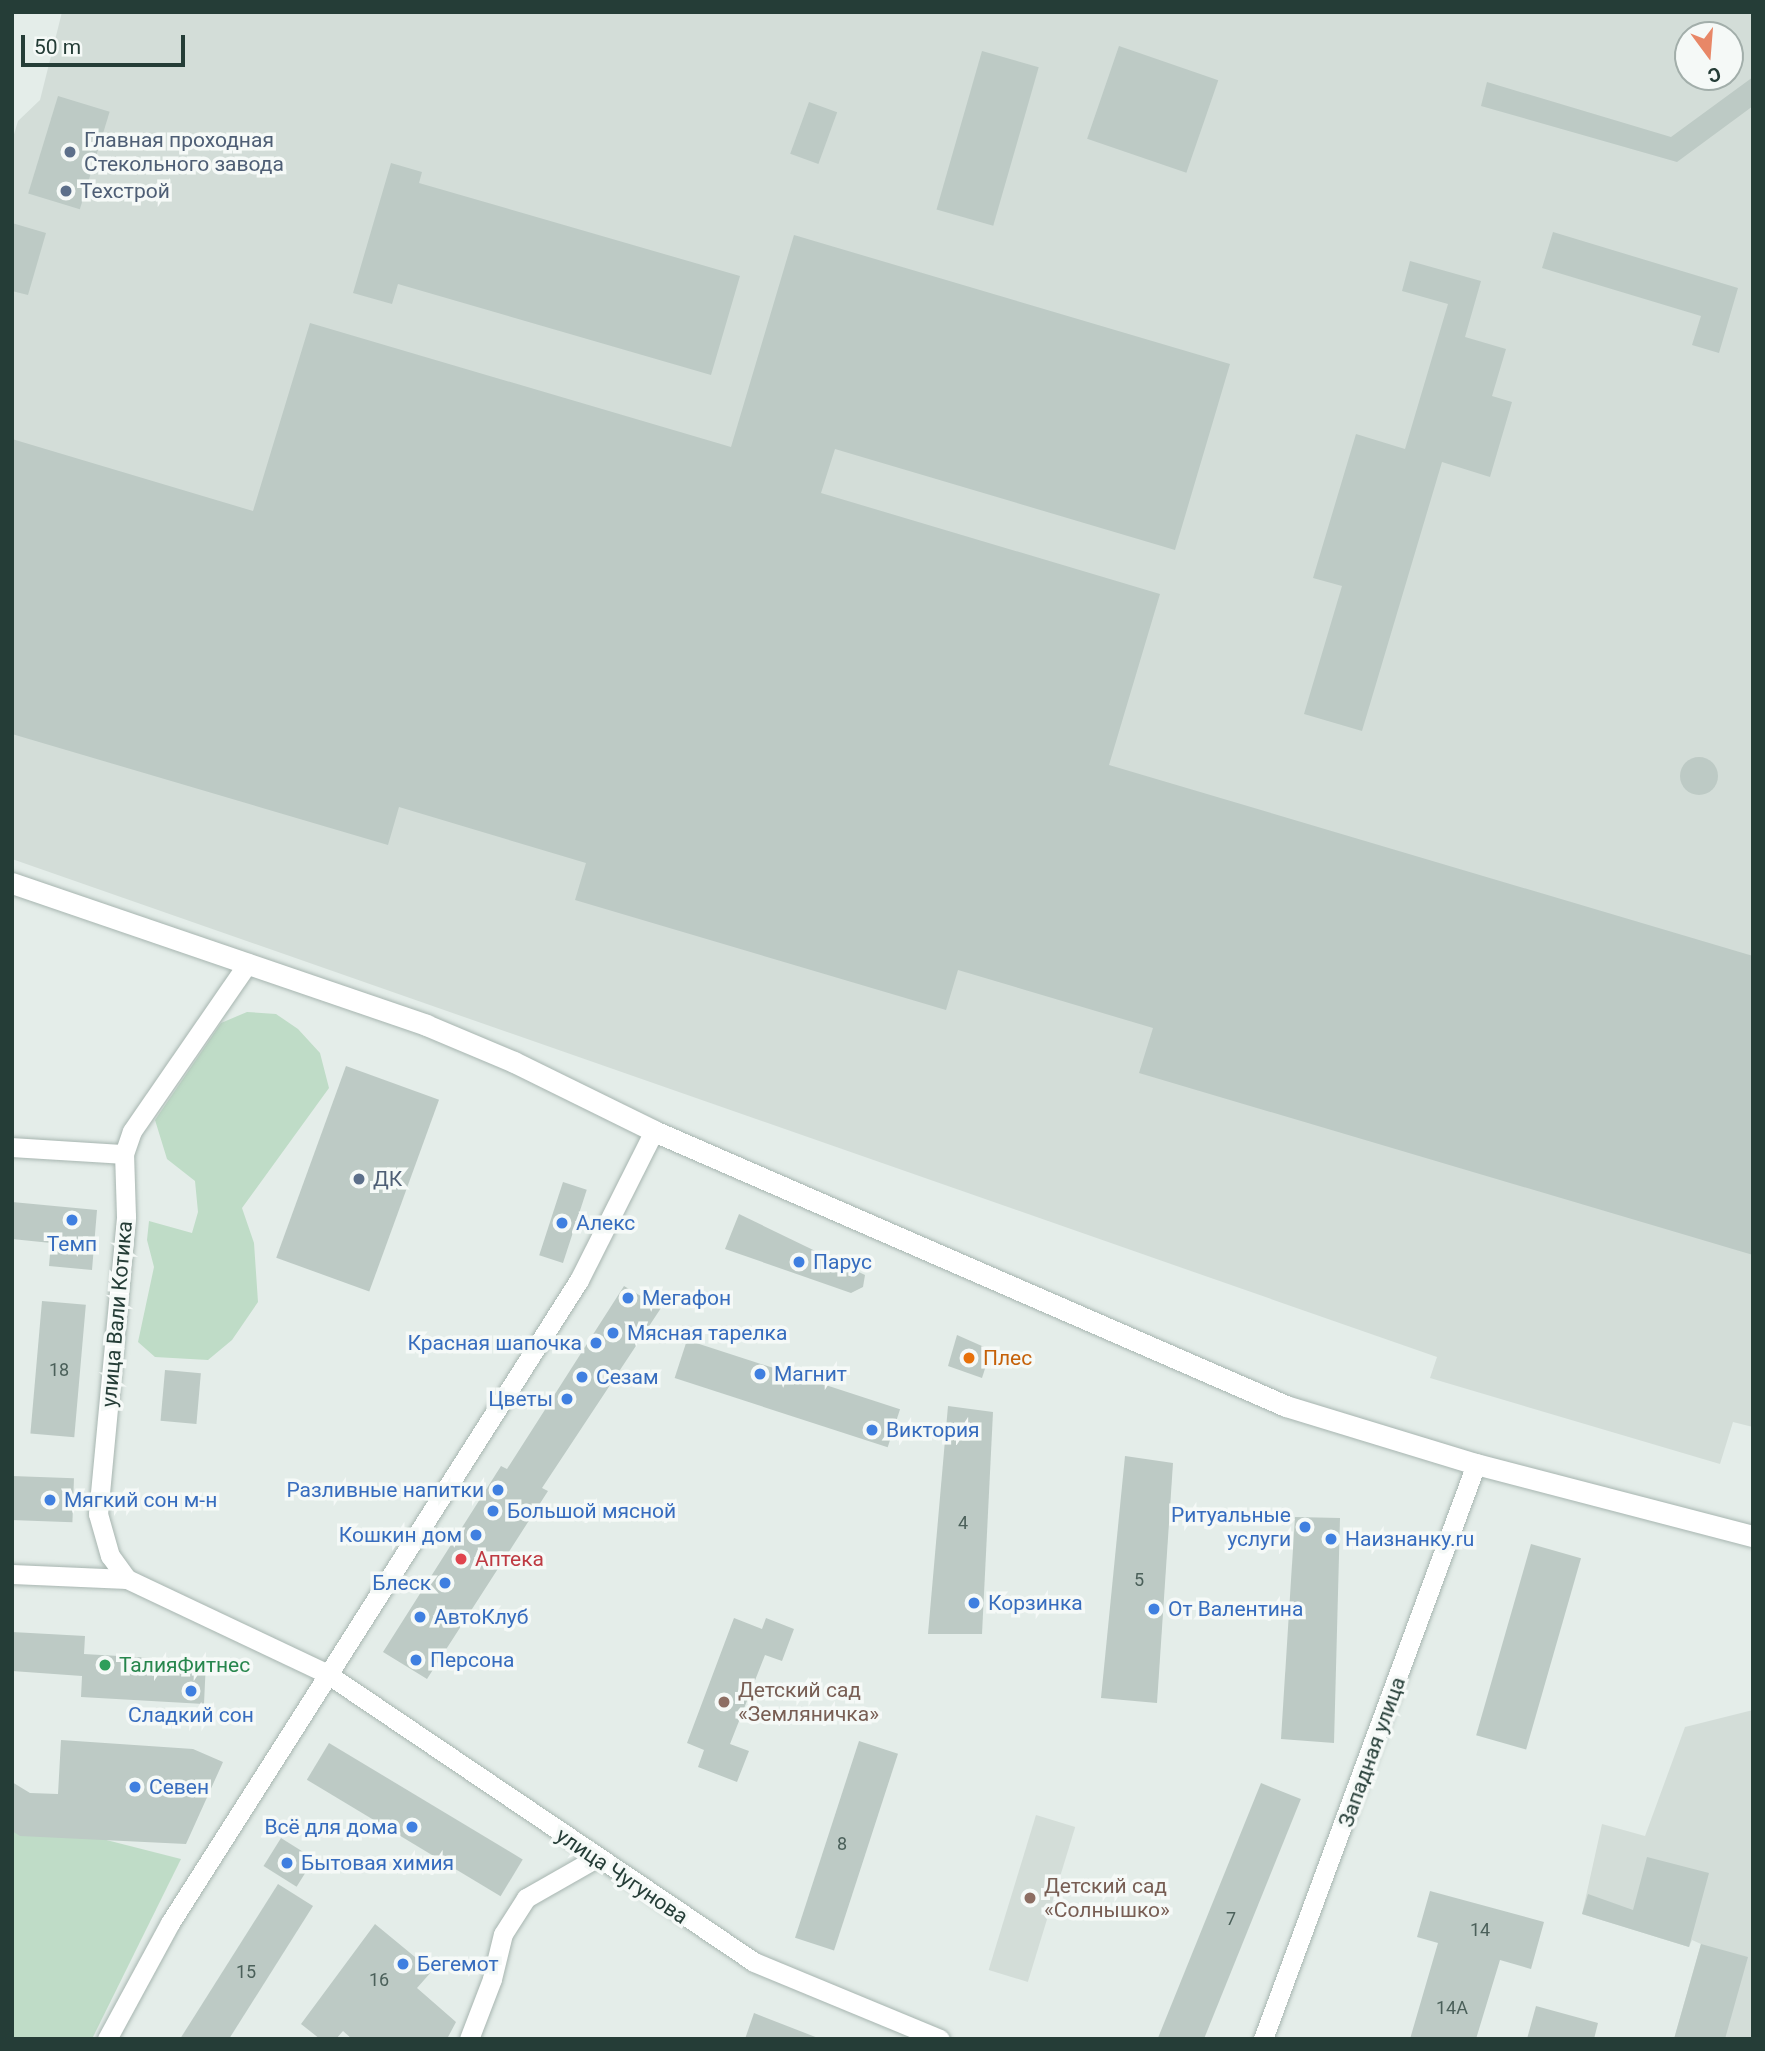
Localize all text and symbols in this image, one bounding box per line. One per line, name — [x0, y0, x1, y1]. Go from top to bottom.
scale bar — [24, 21, 189, 65]
north arrow — [1674, 21, 1744, 91]
text: 50 m — [34, 35, 81, 59]
text: С — [1705, 62, 1724, 88]
place label: Главная проходная Стекольного завода — [84, 127, 284, 177]
marker: Главная проходная Стекольного завода — [62, 144, 78, 160]
place label: Техстрой — [80, 178, 170, 204]
marker: Техстрой — [58, 183, 74, 199]
place label: ДК — [373, 1166, 402, 1192]
marker: ДК — [351, 1171, 367, 1187]
place label: Алекс — [576, 1210, 635, 1236]
marker: Темп — [64, 1212, 80, 1228]
marker: Алекс — [554, 1215, 570, 1231]
street label: улица Вали Котика — [96, 1220, 138, 1408]
place label: Темп — [47, 1231, 97, 1257]
place label: Парус — [813, 1249, 872, 1275]
marker: Парус — [791, 1254, 807, 1270]
place label: Мегафон — [642, 1285, 731, 1311]
marker: Мегафон — [620, 1290, 636, 1306]
place label: Мясная тарелка — [627, 1320, 787, 1346]
marker: Мясная тарелка — [605, 1325, 621, 1341]
place label: Красная шапочка — [408, 1330, 582, 1356]
marker: Красная шапочка — [588, 1335, 604, 1351]
place label: Плес — [983, 1345, 1032, 1371]
marker: Плес — [961, 1350, 977, 1366]
house number: 18 — [49, 1359, 69, 1381]
place label: Магнит — [774, 1361, 847, 1387]
place label: Сезам — [596, 1364, 658, 1390]
marker: Магнит — [752, 1366, 768, 1382]
marker: Сезам — [574, 1369, 590, 1385]
place label: Цветы — [488, 1386, 553, 1412]
marker: Цветы — [559, 1391, 575, 1407]
place label: Виктория — [886, 1417, 980, 1443]
marker: Виктория — [864, 1422, 880, 1438]
place label: Разливные напитки — [286, 1477, 484, 1503]
marker: Разливные напитки — [490, 1482, 506, 1498]
place label: Мягкий сон м-н — [64, 1487, 217, 1513]
marker: Мягкий сон м-н — [42, 1492, 58, 1508]
place label: Большой мясной — [507, 1498, 676, 1524]
place label: Ритуальные услуги — [1171, 1502, 1291, 1552]
marker: Большой мясной — [485, 1503, 501, 1519]
house number: 4 — [958, 1512, 968, 1534]
marker: Ритуальные услуги — [1297, 1519, 1313, 1535]
place label: Кошкин дом — [339, 1522, 462, 1548]
place label: Наизнанку.ru — [1345, 1526, 1474, 1552]
marker: Кошкин дом — [468, 1527, 484, 1543]
marker: Наизнанку.ru — [1323, 1531, 1339, 1547]
place label: Аптека — [475, 1546, 544, 1572]
marker: Аптека — [453, 1551, 469, 1567]
house number: 5 — [1134, 1569, 1144, 1591]
place label: Блеск — [372, 1570, 431, 1596]
marker: Блеск — [437, 1575, 453, 1591]
place label: Корзинка — [988, 1590, 1083, 1616]
marker: Корзинка — [966, 1595, 982, 1611]
place label: От Валентина — [1168, 1596, 1303, 1622]
marker: От Валентина — [1146, 1601, 1162, 1617]
place label: АвтоКлуб — [434, 1604, 528, 1630]
marker: АвтоКлуб — [412, 1609, 428, 1625]
place label: Персона — [430, 1647, 514, 1673]
place label: ТалияФитнес — [119, 1652, 250, 1678]
marker: Персона — [408, 1652, 424, 1668]
marker: ТалияФитнес — [97, 1657, 113, 1673]
street label: Западная улица — [1333, 1673, 1411, 1831]
place label: Детский сад «Земляничка» — [738, 1677, 879, 1727]
marker: Сладкий сон — [183, 1683, 199, 1699]
marker: Детский сад «Земляничка» — [716, 1694, 732, 1710]
place label: Сладкий сон — [128, 1702, 254, 1728]
place label: Севен — [149, 1774, 209, 1800]
marker: Севен — [127, 1779, 143, 1795]
place label: Всё для дома — [264, 1814, 398, 1840]
marker: Всё для дома — [404, 1819, 420, 1835]
street label: улица Чугунова — [551, 1823, 693, 1929]
house number: 8 — [837, 1833, 847, 1855]
place label: Бытовая химия — [301, 1850, 454, 1876]
marker: Бытовая химия — [279, 1855, 295, 1871]
place label: Детский сад «Солнышко» — [1044, 1873, 1170, 1923]
marker: Детский сад «Солнышко» — [1022, 1890, 1038, 1906]
house number: 7 — [1226, 1908, 1236, 1930]
house number: 14 — [1470, 1919, 1490, 1941]
place label: Бегемот — [417, 1951, 499, 1977]
marker: Бегемот — [395, 1956, 411, 1972]
house number: 15 — [236, 1961, 256, 1983]
house number: 16 — [369, 1969, 389, 1991]
house number: 14А — [1436, 1997, 1468, 2019]

